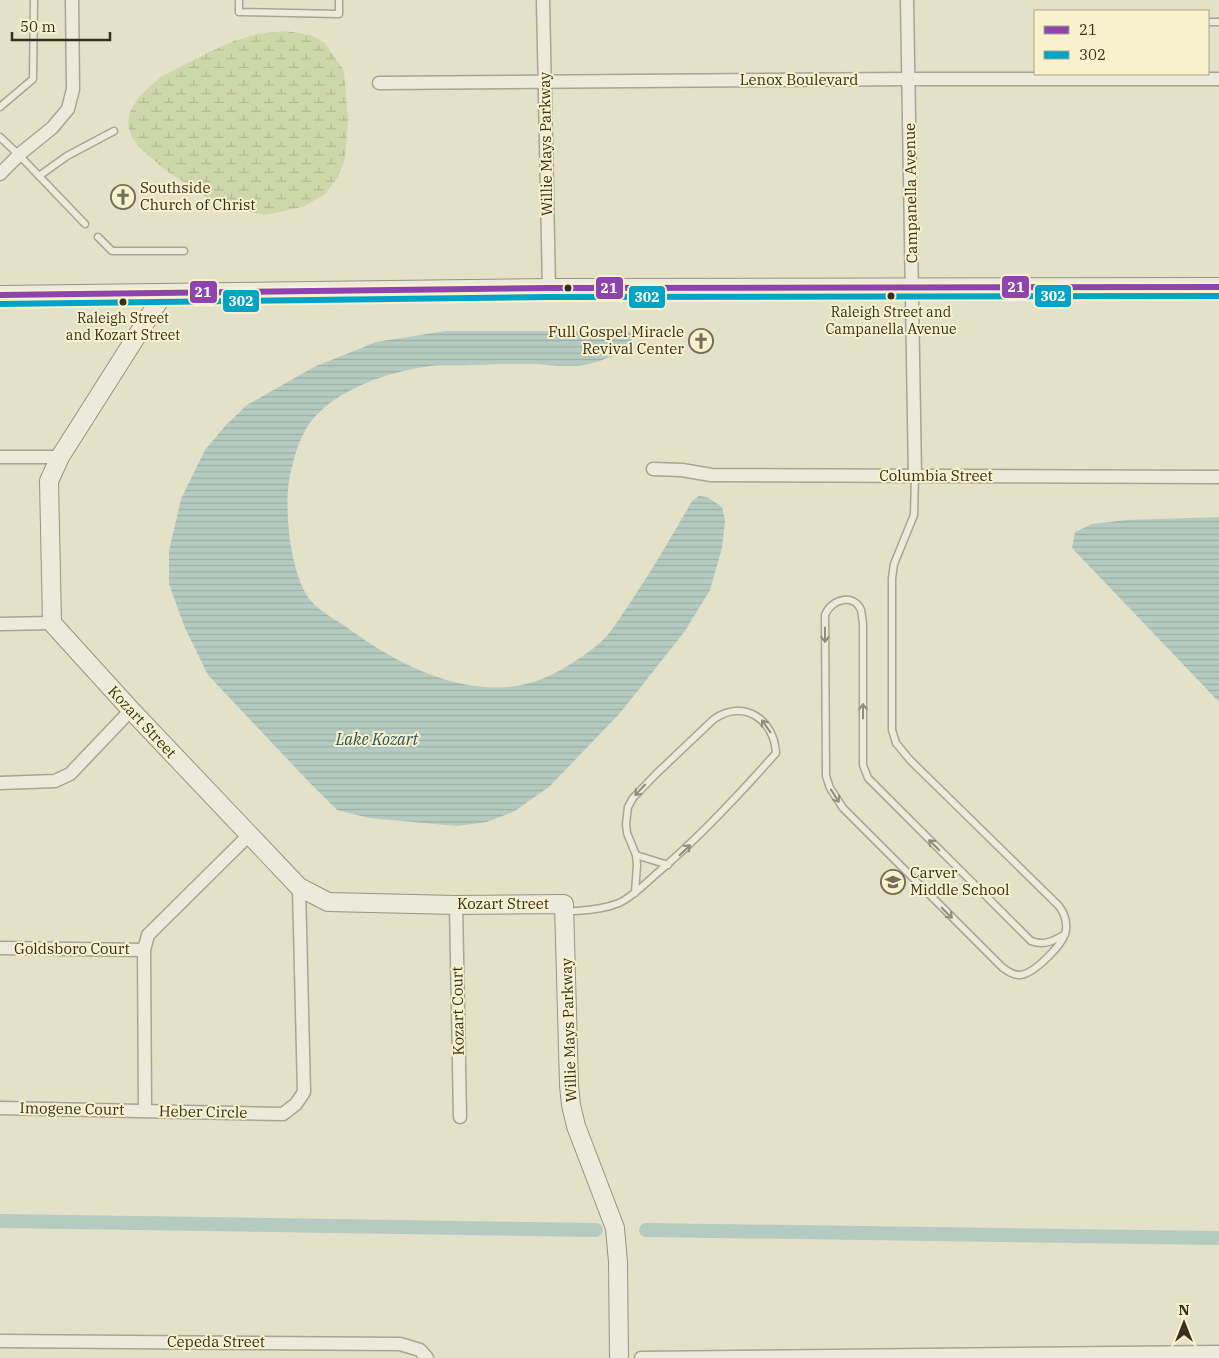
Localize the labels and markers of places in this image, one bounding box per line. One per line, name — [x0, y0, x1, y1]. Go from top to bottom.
place label: Southside Church of Christ — [140, 178, 256, 214]
church icon: Southside Church of Christ — [110, 184, 136, 210]
unlabelled marker — [563, 283, 573, 293]
marker: Raleigh Street and Campanella Avenue — [886, 291, 896, 301]
marker: Raleigh Street and Kozart Street — [118, 297, 128, 307]
place label: Raleigh Street and Campanella Avenue — [825, 303, 957, 338]
place label: Raleigh Street and Kozart Street — [66, 309, 180, 344]
place label: Full Gospel Miracle Revival Center — [548, 322, 684, 358]
church icon: Full Gospel Miracle Revival Center — [688, 328, 714, 354]
place label: Carver Middle School — [910, 863, 1010, 899]
school or university icon: Carver Middle School — [880, 869, 906, 895]

